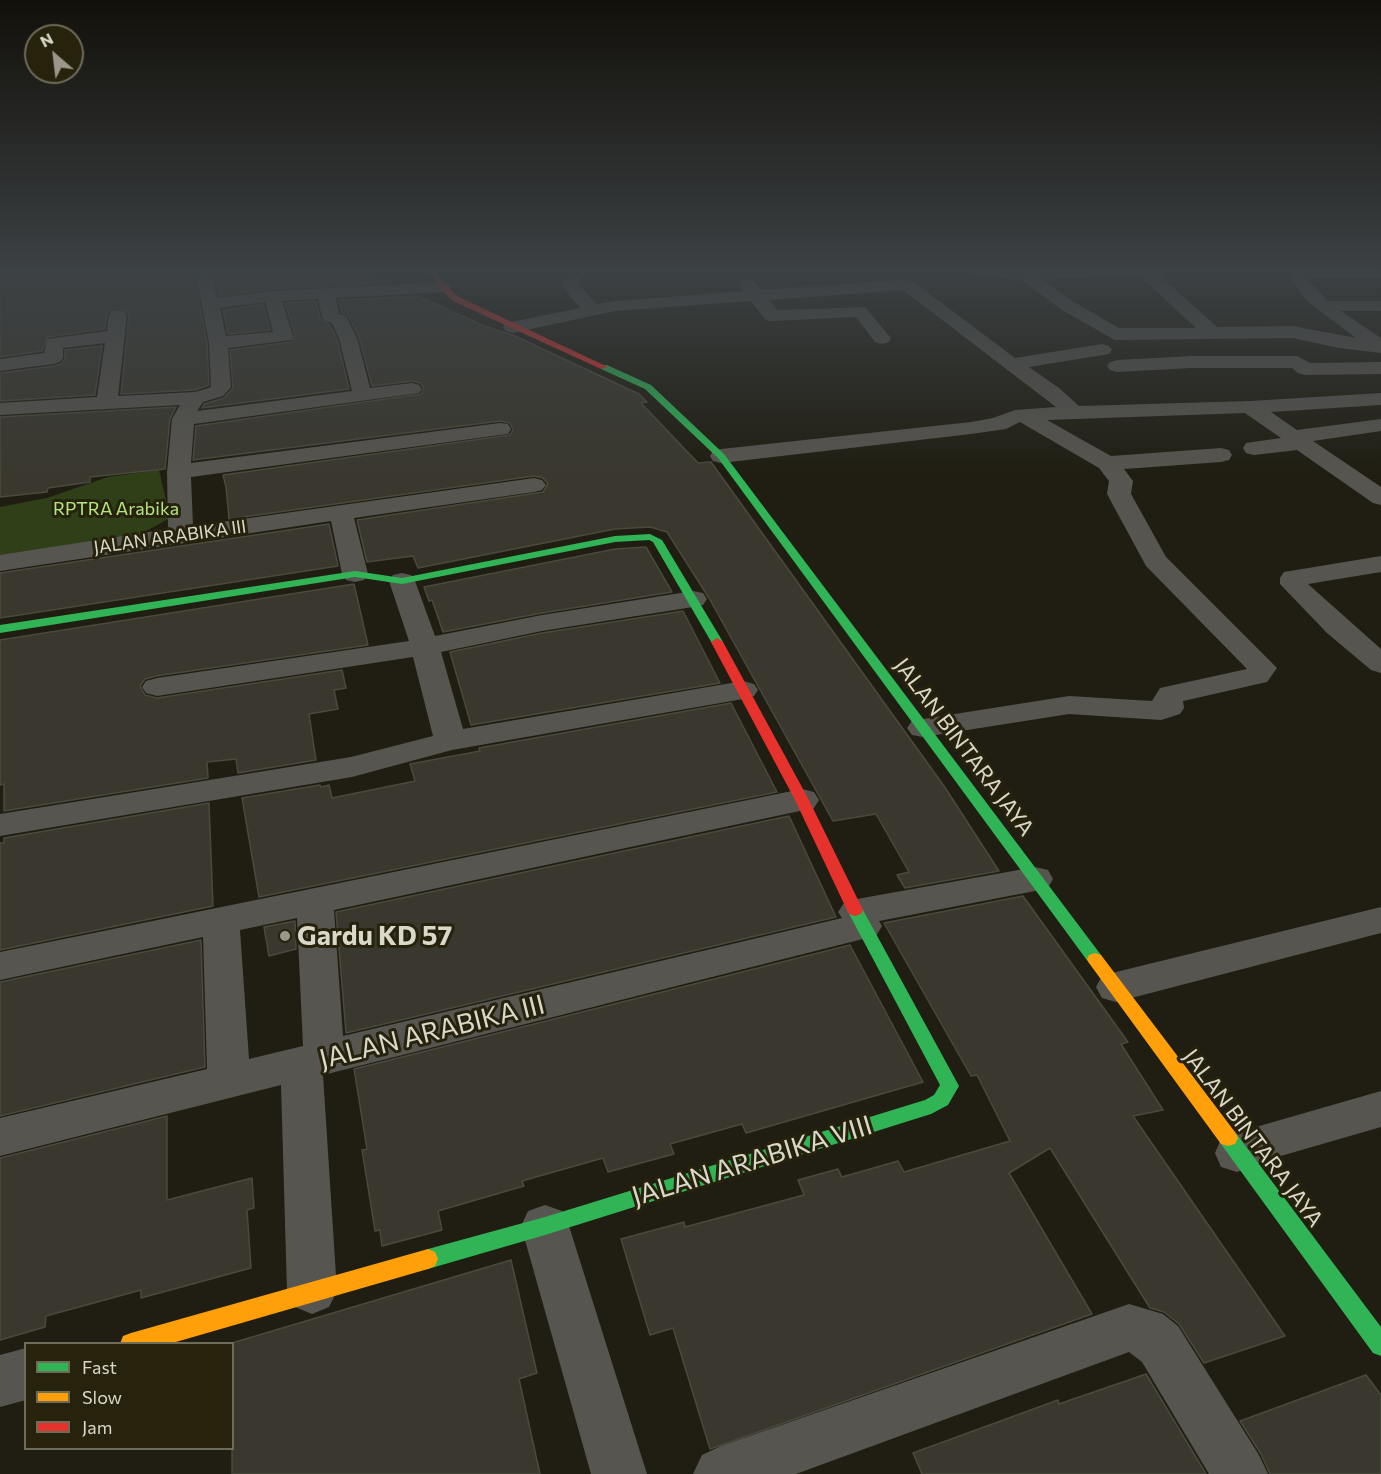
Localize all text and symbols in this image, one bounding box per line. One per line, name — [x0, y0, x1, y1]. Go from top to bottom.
north arrow — [24, 24, 84, 84]
text: N — [36, 28, 56, 51]
park label: RPTRA Arabika — [53, 498, 179, 520]
street label: JALAN ARABIKA III — [92, 516, 248, 558]
street label: JALAN BINTARA JAYA — [889, 653, 1039, 841]
place label: Gardu KD 57 — [297, 920, 452, 952]
marker: Gardu KD 57 — [278, 929, 292, 943]
street label: JALAN ARABIKA III — [316, 988, 548, 1076]
street label: JALAN BINTARA JAYA — [1178, 1044, 1328, 1232]
street label: JALAN ARABIKA VIII — [628, 1109, 876, 1213]
legend — [24, 1342, 234, 1450]
text: Fast — [82, 1356, 117, 1378]
text: Slow — [82, 1386, 122, 1408]
text: Jam — [82, 1416, 112, 1438]

